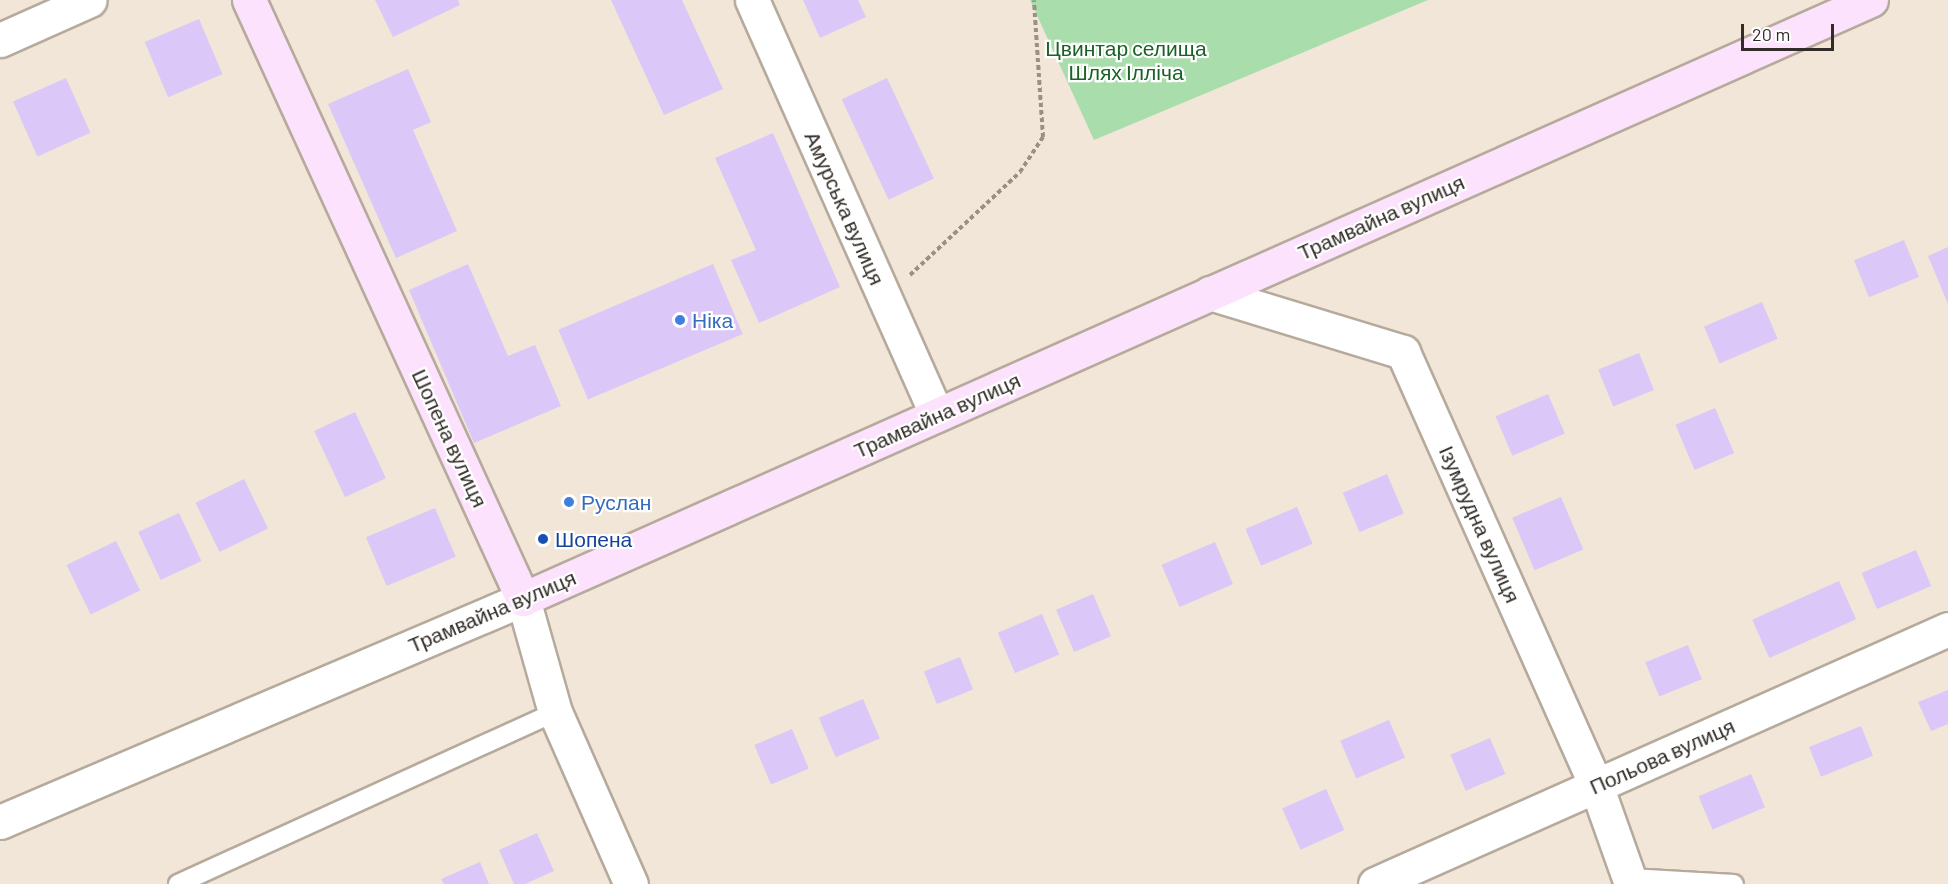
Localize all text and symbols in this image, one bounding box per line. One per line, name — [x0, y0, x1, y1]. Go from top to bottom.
scale bar — [1744, 12, 1837, 50]
text: 20 m — [1752, 23, 1790, 45]
park label: Цвинтар селища Шлях Ілліча — [1045, 35, 1207, 85]
street label: Амурська вулиця — [800, 127, 890, 289]
street label: Трамвайна вулиця — [1294, 169, 1468, 265]
place label: Ніка — [692, 307, 733, 333]
marker: Ніка — [673, 313, 687, 327]
street label: Шопена вулиця — [407, 365, 493, 511]
street label: Трамвайна вулиця — [850, 367, 1024, 463]
street label: Ізумрудна вулиця — [1434, 442, 1526, 606]
place label: Руслан — [581, 489, 651, 515]
marker: Руслан — [562, 495, 576, 509]
place label: Шопена — [555, 526, 632, 552]
marker: Шопена — [536, 532, 550, 546]
street label: Трамвайна вулиця — [405, 564, 579, 658]
street label: Польова вулиця — [1586, 713, 1738, 799]

